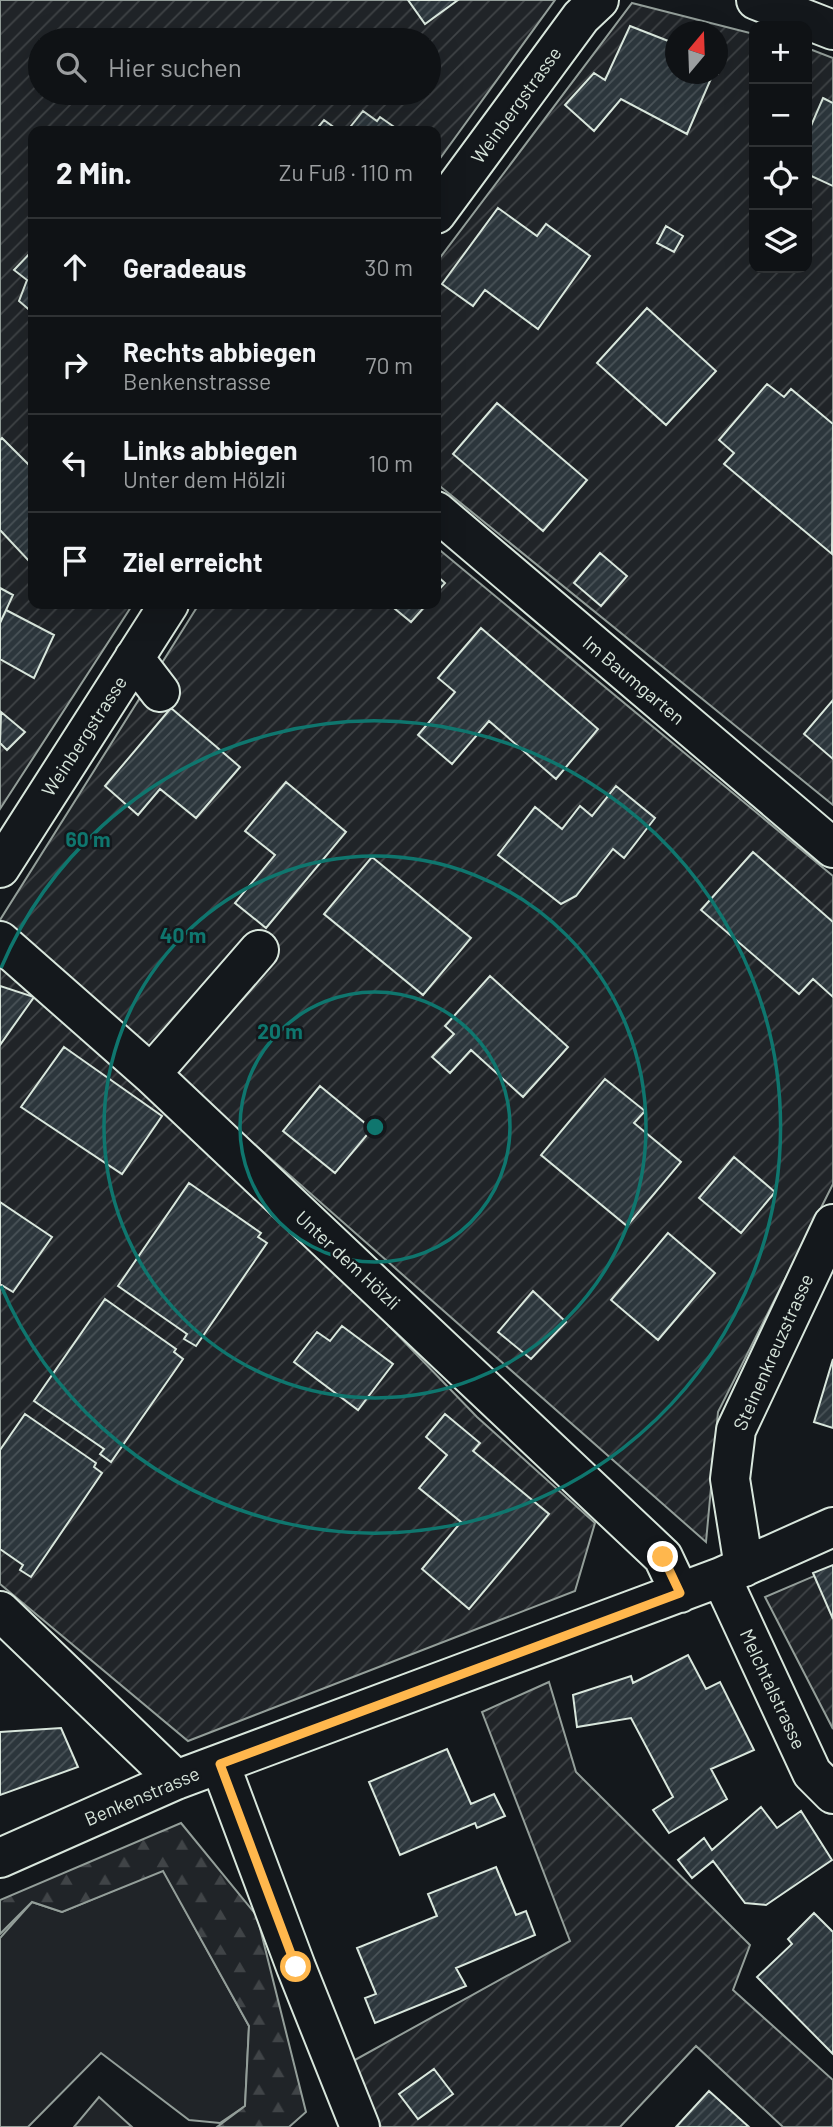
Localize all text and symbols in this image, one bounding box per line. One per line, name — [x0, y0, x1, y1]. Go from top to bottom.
north arrow — [665, 21, 728, 84]
map controls — [749, 21, 812, 273]
button: + — [749, 21, 812, 84]
search box — [28, 28, 441, 105]
street label: Weinbergstrasse — [466, 42, 566, 168]
icon: search — [52, 48, 90, 86]
text: Hier suchen — [108, 51, 242, 82]
button: − — [749, 84, 812, 147]
button: locate — [749, 147, 812, 210]
text: 2 Min. — [56, 154, 132, 190]
text: Zu Fuß · 110 m — [279, 158, 413, 186]
button: layers — [749, 210, 812, 273]
icon: ahead — [56, 248, 94, 286]
text: Geradeaus — [123, 252, 246, 283]
text: 30 m — [365, 253, 413, 281]
text: Rechts abbiegen — [123, 336, 316, 367]
icon: right — [56, 346, 94, 384]
text: 70 m — [366, 351, 413, 379]
text: Benkenstrasse — [123, 367, 271, 395]
text: Links abbiegen — [123, 434, 297, 465]
icon: left — [56, 444, 94, 482]
text: 10 m — [368, 449, 413, 477]
text: Unter dem Hölzli — [123, 465, 286, 493]
icon: arrive — [56, 542, 94, 580]
text: Ziel erreicht — [123, 546, 263, 577]
street label: Im Baumgarten — [579, 630, 690, 729]
street label: Weinbergstrasse — [36, 671, 131, 800]
text: 60 m — [66, 826, 110, 851]
text: 40 m — [160, 922, 206, 947]
text: 20 m — [257, 1018, 303, 1043]
centre of rings — [363, 1115, 387, 1139]
street label: Unter dem Hölzli — [291, 1205, 405, 1314]
street label: Steinenkreuzstrasse — [728, 1270, 817, 1434]
route end — [647, 1541, 678, 1572]
street label: Melchtalstrasse — [736, 1625, 811, 1753]
street label: Benkenstrasse — [81, 1761, 203, 1830]
route start — [280, 1951, 311, 1982]

